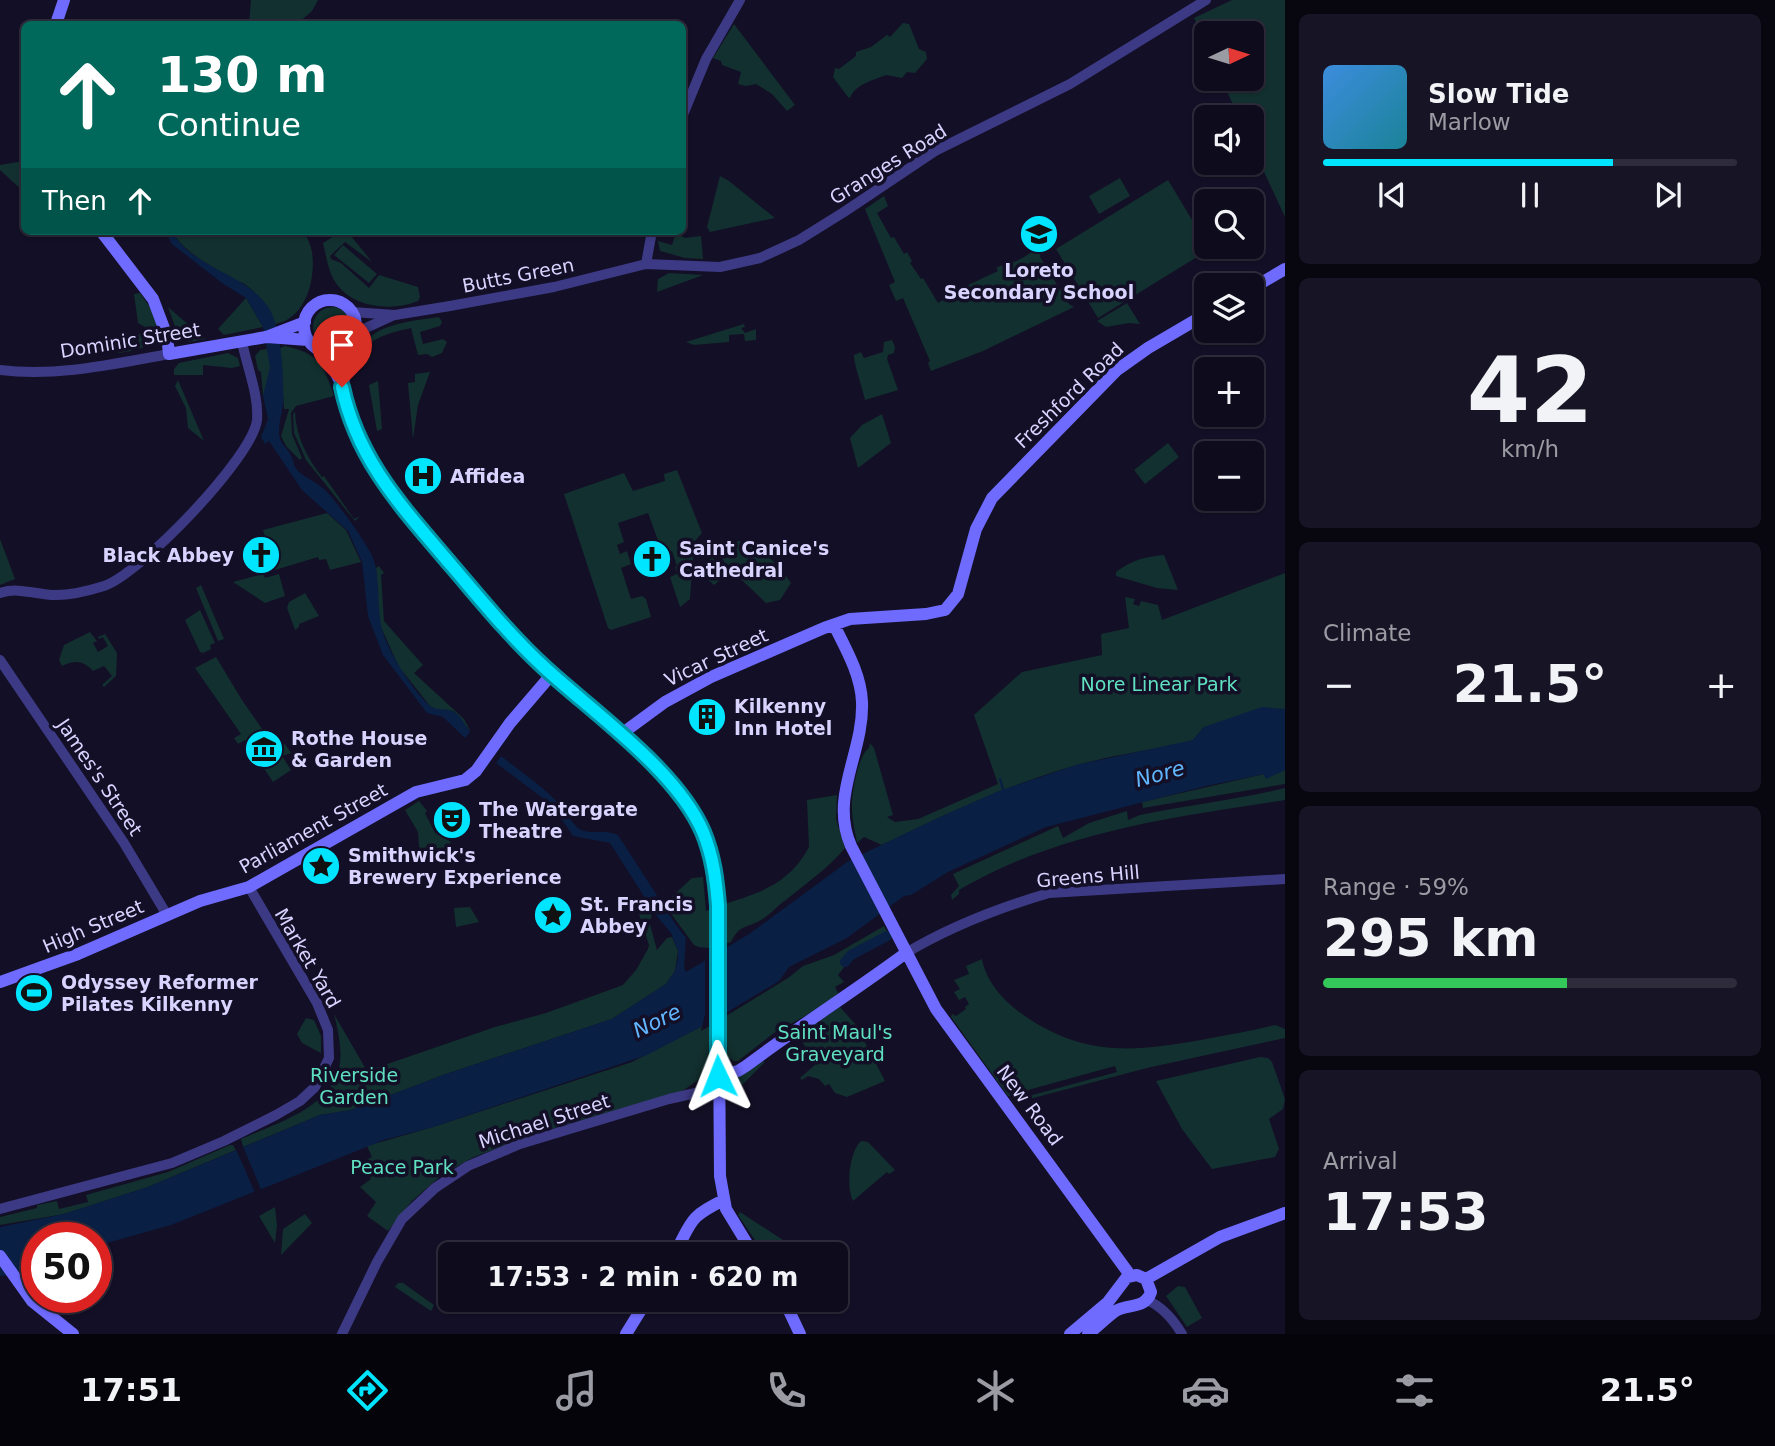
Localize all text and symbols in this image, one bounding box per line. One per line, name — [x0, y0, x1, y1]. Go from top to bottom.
north arrow — [1194, 21, 1264, 91]
map controls — [1194, 21, 1264, 511]
text: 130 m — [157, 47, 327, 104]
icon: ahead — [42, 49, 133, 140]
text: Slow Tide — [1428, 79, 1569, 109]
button: sound — [1194, 105, 1264, 175]
text: Continue — [157, 106, 301, 144]
text: Marlow — [1428, 109, 1511, 135]
street label: Granges Road — [826, 119, 950, 209]
icon: previous — [1373, 176, 1411, 214]
icon: pause — [1511, 176, 1549, 214]
icon: next — [1649, 176, 1687, 214]
icon: ahead — [121, 182, 159, 220]
text: Then — [42, 186, 107, 216]
button: search — [1194, 189, 1264, 259]
school or university icon: Loreto Secondary School — [1018, 213, 1060, 255]
street label: Butts Green — [460, 253, 576, 297]
place label: Loreto Secondary School — [944, 259, 1134, 303]
button: layers — [1194, 273, 1264, 343]
pin — [312, 315, 372, 387]
street label: Dominic Street — [58, 318, 202, 362]
icon: arrive — [323, 326, 361, 364]
street label: Freshford Road — [1010, 338, 1128, 452]
text: 42 — [1467, 338, 1593, 443]
button: + — [1194, 357, 1264, 427]
text: km/h — [1501, 436, 1559, 462]
button: − — [1194, 441, 1264, 511]
hospital icon: Affidea — [402, 455, 444, 497]
place label: Affidea — [450, 465, 525, 487]
church icon: Black Abbey — [240, 534, 282, 576]
place label: Saint Canice's Cathedral — [679, 537, 829, 581]
church icon: Saint Canice's Cathedral — [631, 538, 673, 580]
place label: Black Abbey — [102, 544, 235, 566]
text: Climate — [1323, 620, 1412, 646]
street label: Vicar Street — [661, 623, 771, 691]
text: 21.5° — [1453, 654, 1607, 714]
text: − — [1323, 663, 1355, 707]
text: + — [1705, 663, 1737, 707]
park label: Nore Linear Park — [1080, 673, 1238, 695]
place label: Kilkenny Inn Hotel — [734, 695, 832, 739]
building icon: Kilkenny Inn Hotel — [686, 696, 728, 738]
street label: James's Street — [52, 714, 147, 840]
place label: Rothe House & Garden — [291, 727, 427, 771]
museum icon: Rothe House & Garden — [243, 728, 285, 770]
water label: Nore — [1133, 756, 1187, 792]
street label: Parliament Street — [235, 778, 391, 878]
place label: The Watergate Theatre — [479, 798, 638, 842]
theatre icon: The Watergate Theatre — [431, 799, 473, 841]
place label: Smithwick's Brewery Experience — [348, 844, 562, 888]
place icon: Smithwick's Brewery Experience — [300, 845, 342, 887]
street label: Greens Hill — [1035, 861, 1141, 891]
text: Range · 59% — [1323, 874, 1469, 900]
place label: St. Francis Abbey — [580, 893, 693, 937]
place icon: St. Francis Abbey — [532, 894, 574, 936]
street label: High Street — [39, 895, 147, 957]
street label: Market Yard — [271, 904, 345, 1012]
text: 295 km — [1323, 908, 1538, 968]
place label: Odyssey Reformer Pilates Kilkenny — [61, 971, 259, 1015]
sports icon: Odyssey Reformer Pilates Kilkenny — [13, 972, 55, 1014]
water label: Nore — [629, 999, 685, 1043]
park label: Saint Maul's Graveyard — [778, 1021, 893, 1065]
position arrow — [681, 1039, 755, 1113]
street label: New Road — [993, 1060, 1067, 1150]
park label: Riverside Garden — [310, 1064, 398, 1108]
street label: Michael Street — [476, 1089, 612, 1153]
text: Arrival — [1323, 1148, 1398, 1174]
park label: Peace Park — [350, 1156, 454, 1178]
text: 17:53 — [1323, 1182, 1489, 1242]
speed limit sign: 50 — [21, 1222, 112, 1313]
text: 17:53 · 2 min · 620 m — [488, 1262, 798, 1292]
icon: directions — [343, 1366, 392, 1415]
icon: music — [552, 1366, 601, 1415]
icon: phone — [762, 1366, 811, 1415]
icon: climate — [971, 1366, 1020, 1415]
icon: car — [1181, 1366, 1230, 1415]
icon: filters — [1390, 1366, 1439, 1415]
text: 17:51 — [80, 1371, 182, 1409]
text: 21.5° — [1600, 1371, 1695, 1409]

